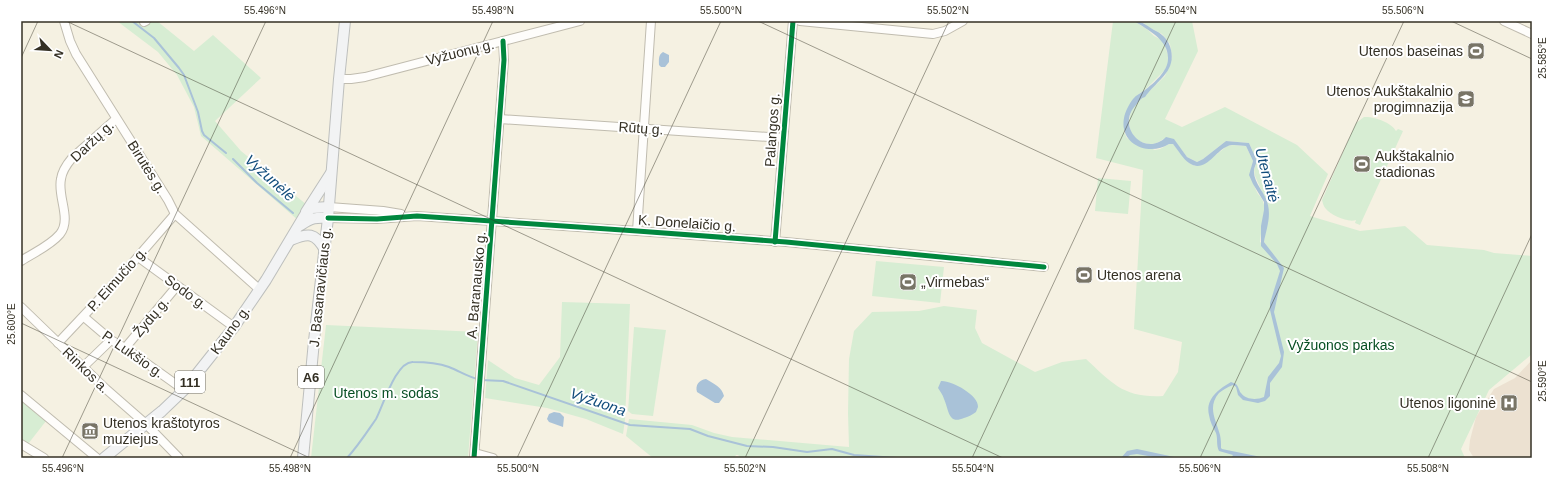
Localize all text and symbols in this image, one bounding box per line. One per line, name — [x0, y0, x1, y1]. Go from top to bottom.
text: 55.496°N — [244, 5, 286, 16]
text: 55.498°N — [472, 5, 514, 16]
text: 55.500°N — [700, 5, 742, 16]
text: 55.502°N — [927, 5, 969, 16]
text: 55.504°N — [1155, 5, 1197, 16]
text: 55.506°N — [1382, 5, 1424, 16]
north arrow — [30, 30, 70, 70]
street label: Vyžuonų g. — [424, 36, 496, 68]
text: 25.585°E — [1537, 37, 1548, 79]
sports icon: Utenos baseinas — [1466, 41, 1486, 61]
place label: Utenos baseinas — [1359, 43, 1463, 59]
text: N — [52, 48, 66, 60]
place label: Utenos Aukštakalnio progimnazija — [1326, 83, 1453, 115]
school or university icon: Utenos Aukštakalnio progimnazija — [1456, 89, 1476, 109]
street label: Palangos g. — [761, 93, 783, 167]
street label: Daržų g. — [67, 117, 117, 165]
street label: Rūtų g. — [618, 118, 664, 138]
street label: Birutės g. — [125, 138, 169, 196]
water label: Utenaitė — [1252, 146, 1283, 204]
place label: Aukštakalnio stadionas — [1375, 148, 1455, 180]
water label: Vyžunėlė — [242, 151, 299, 205]
sports icon: Aukštakalnio stadionas — [1352, 154, 1372, 174]
street label: K. Donelaičio g. — [638, 212, 736, 234]
street label: J. Basanavičiaus g. — [306, 226, 334, 348]
street label: A. Baranausko g. — [463, 231, 489, 339]
street label: P. Eimučio g. — [84, 244, 150, 314]
sports icon: Utenos arena — [1074, 265, 1094, 285]
place label: Utenos arena — [1097, 267, 1181, 283]
street label: Sodo g. — [162, 271, 210, 313]
sports icon: „Virmebas“ — [898, 272, 918, 292]
place label: „Virmebas“ — [921, 274, 990, 290]
street label: Žydų g. — [130, 294, 172, 340]
text: 25.600°E — [6, 303, 17, 345]
street label: Kauno g. — [207, 303, 253, 357]
street label: P. Lukšio g. — [99, 327, 167, 381]
park label: Vyžuonos parkas — [1288, 337, 1394, 353]
street label: Rinkos a. — [59, 344, 113, 396]
text: 25.590°E — [1537, 360, 1548, 402]
road number: A6 — [298, 366, 324, 388]
road number: 111 — [175, 371, 205, 393]
water label: Vyžuona — [568, 384, 628, 419]
park label: Utenos m. sodas — [333, 385, 439, 401]
hospital icon: Utenos ligoninė — [1499, 393, 1519, 413]
place label: Utenos ligoninė — [1399, 395, 1496, 411]
place label: Utenos kraštotyros muziejus — [103, 415, 220, 447]
museum icon: Utenos kraštotyros muziejus — [80, 421, 100, 441]
text: 55.496°N — [42, 463, 84, 474]
text: 55.498°N — [269, 463, 311, 474]
text: 55.500°N — [497, 463, 539, 474]
text: 55.502°N — [724, 463, 766, 474]
text: 55.504°N — [952, 463, 994, 474]
text: 55.506°N — [1179, 463, 1221, 474]
text: 55.508°N — [1407, 463, 1449, 474]

